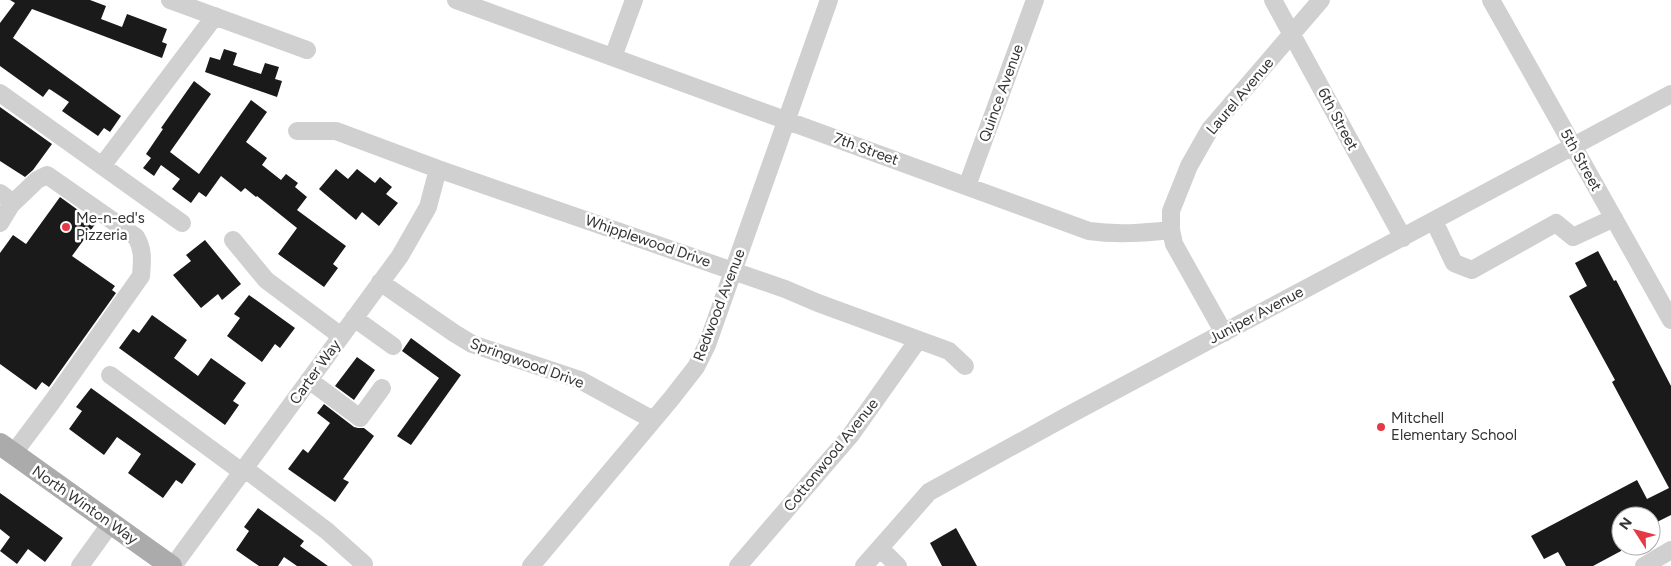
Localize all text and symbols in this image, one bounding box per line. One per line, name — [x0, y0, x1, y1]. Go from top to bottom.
street label: Quince Avenue — [975, 42, 1027, 144]
street label: Laurel Avenue — [1203, 54, 1277, 138]
street label: 6th Street — [1314, 85, 1362, 154]
street label: 5th Street — [1557, 126, 1606, 195]
street label: 7th Street — [831, 129, 901, 169]
place label: Me-n-ed's Pizzeria — [76, 209, 145, 244]
street label: Whipplewood Drive — [583, 211, 713, 271]
marker: Me-n-ed's Pizzeria — [60, 221, 72, 233]
street label: Redwood Avenue — [689, 246, 749, 364]
street label: Juniper Avenue — [1206, 283, 1306, 347]
street label: Springwood Drive — [468, 334, 586, 392]
street label: Carter Way — [286, 336, 344, 408]
street label: Cottonwood Avenue — [780, 395, 882, 515]
place label: Mitchell Elementary School — [1391, 409, 1517, 444]
marker: Mitchell Elementary School — [1375, 421, 1387, 433]
street label: North Winton Way — [29, 462, 141, 548]
north arrow — [1611, 506, 1661, 556]
text: N — [1616, 514, 1636, 533]

